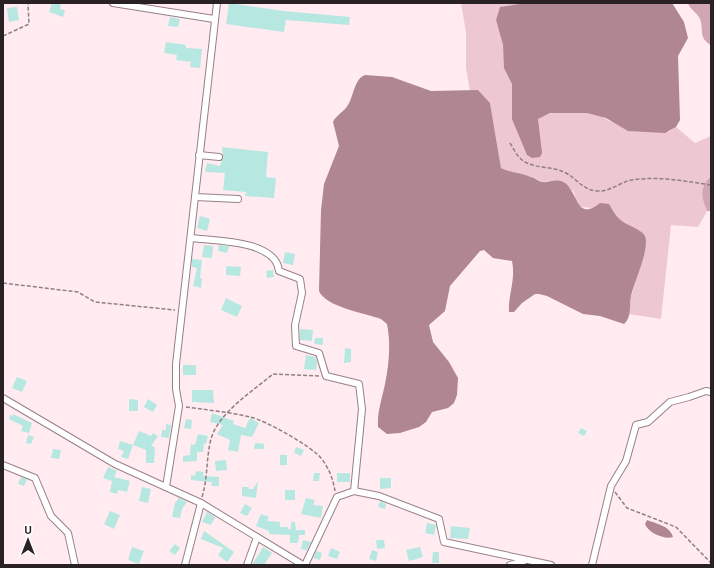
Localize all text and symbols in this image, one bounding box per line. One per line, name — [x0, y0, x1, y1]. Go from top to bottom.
north arrow — [8, 520, 48, 560]
text: U — [24, 524, 32, 536]

